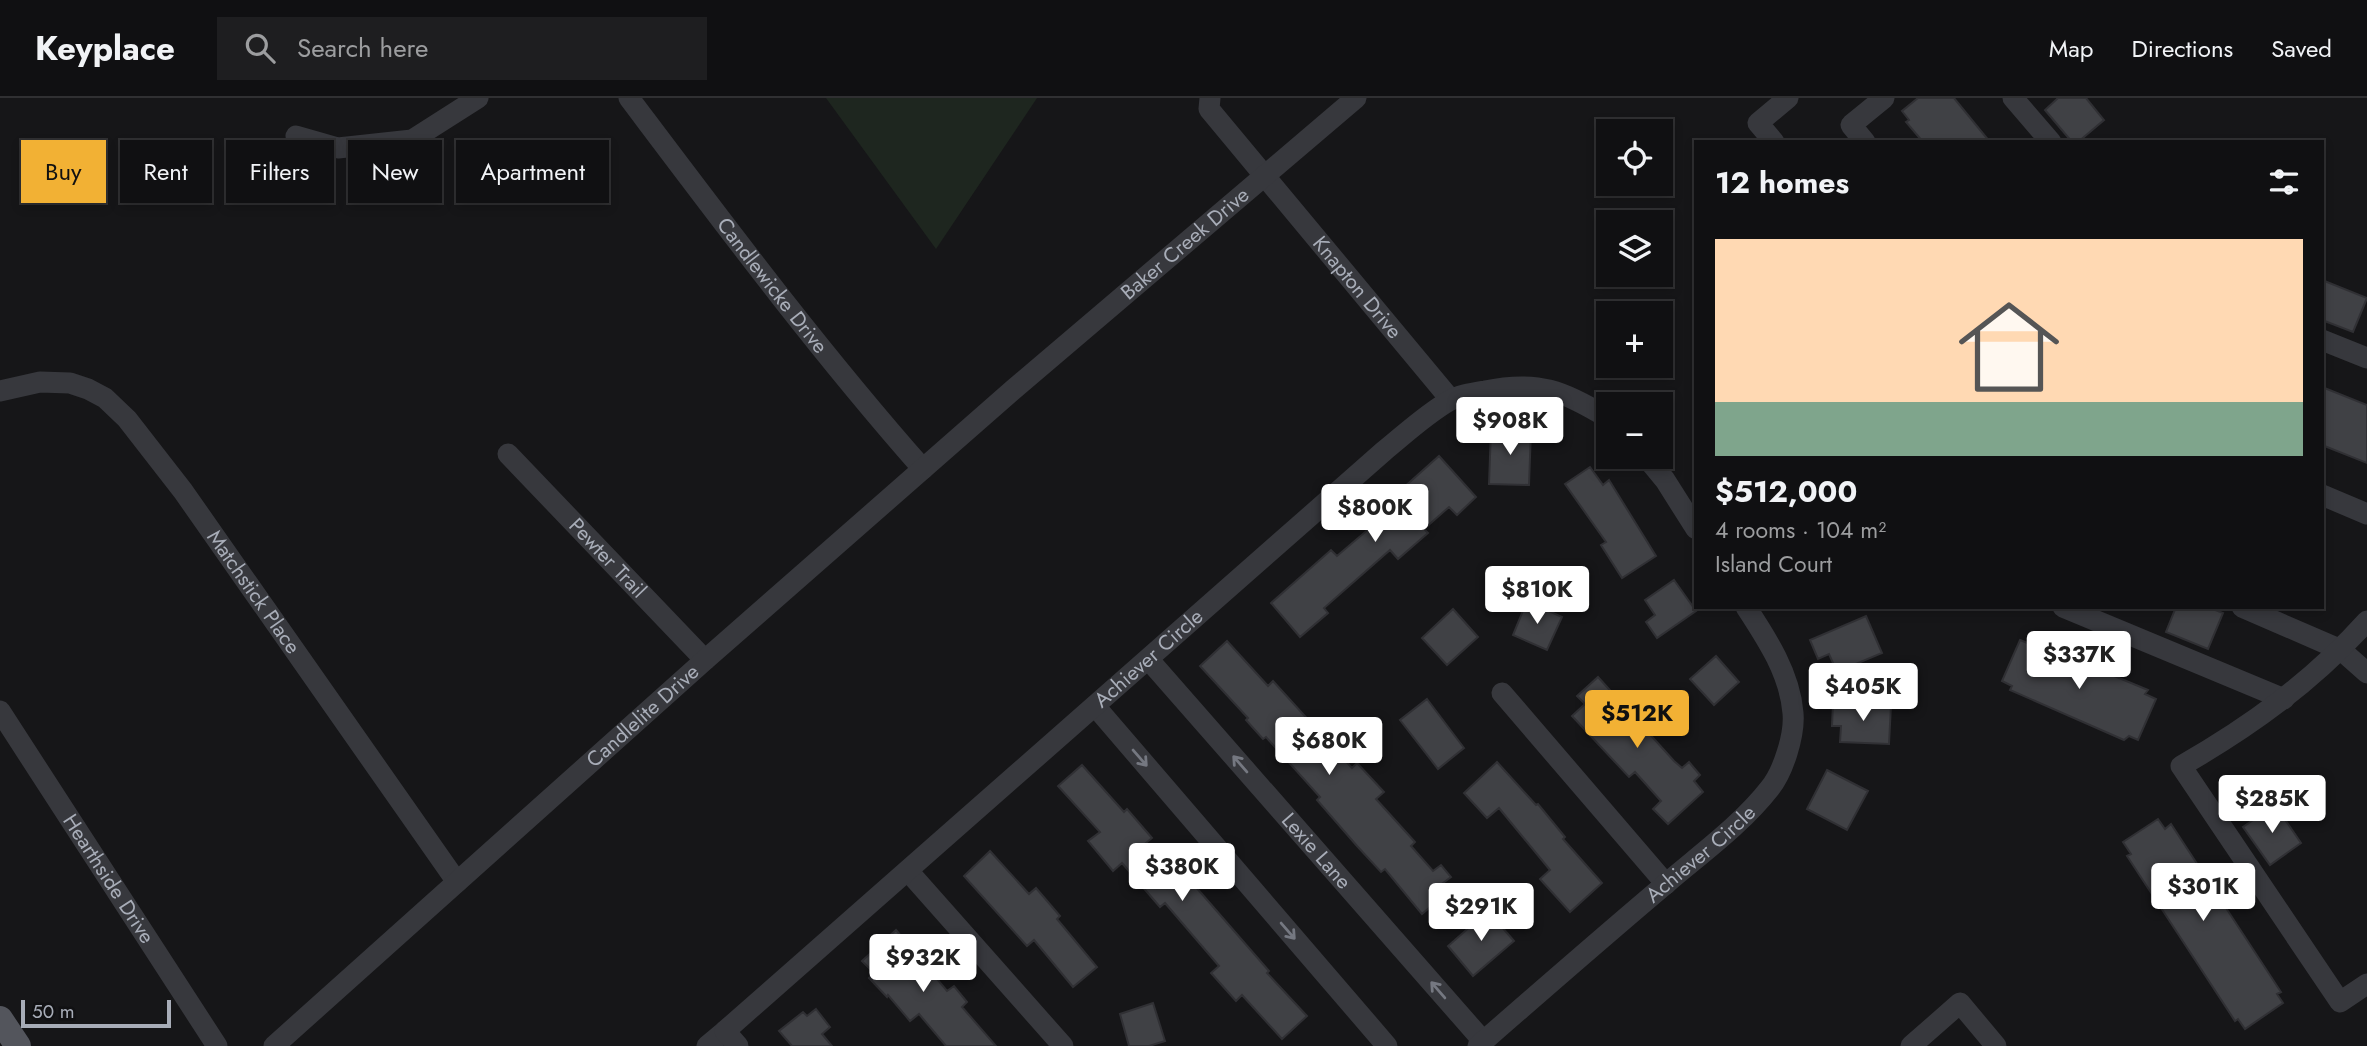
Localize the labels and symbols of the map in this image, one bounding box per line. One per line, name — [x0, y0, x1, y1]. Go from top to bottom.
street label: Baker Creek Drive — [1114, 180, 1256, 307]
street label: Candlewicke Drive — [710, 211, 835, 360]
street label: Knapton Drive — [1306, 229, 1409, 345]
pin: $908K — [1461, 398, 1559, 457]
pin: $800K — [1326, 484, 1424, 544]
street label: Pewter Trail — [562, 511, 653, 605]
street label: Matchstick Place — [200, 524, 308, 660]
pin: $810K — [1488, 566, 1586, 626]
street label: Achiever Circle — [1087, 602, 1210, 715]
pin: $337K — [2030, 632, 2128, 691]
street label: Candlelite Drive — [580, 657, 706, 774]
pin: $405K — [1814, 664, 1912, 723]
pin: $512K — [1588, 690, 1686, 750]
pin: $680K — [1280, 718, 1378, 777]
one-way arrow — [1132, 749, 1148, 767]
one-way arrow — [1232, 755, 1248, 773]
pin: $285K — [2223, 776, 2321, 835]
street label: Achiever Circle — [1639, 798, 1763, 910]
street label: Lexie Lane — [1275, 806, 1358, 896]
street label: Hearthside Drive — [56, 808, 162, 950]
pin: $380K — [1133, 844, 1231, 903]
pin: $301K — [2154, 864, 2252, 923]
pin: $291K — [1432, 884, 1530, 943]
one-way arrow — [1280, 921, 1296, 939]
pin: $932K — [874, 934, 972, 994]
one-way arrow — [1430, 981, 1446, 999]
scale bar — [21, 997, 172, 1029]

